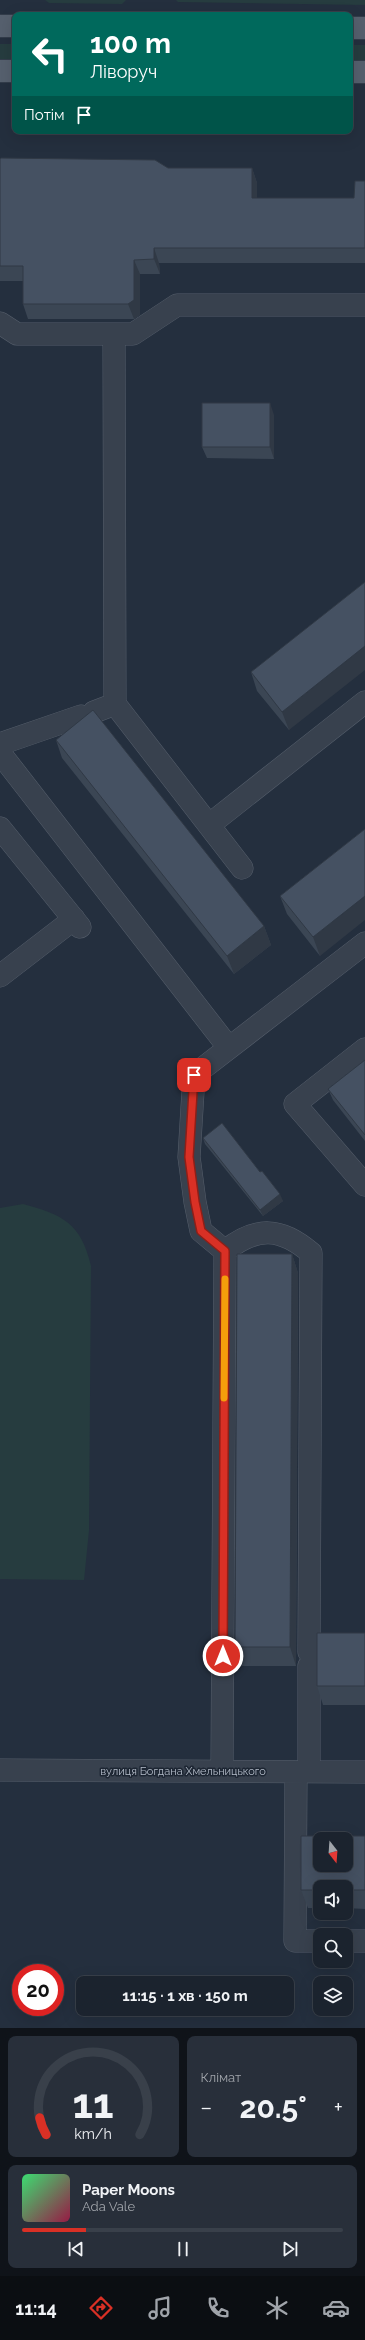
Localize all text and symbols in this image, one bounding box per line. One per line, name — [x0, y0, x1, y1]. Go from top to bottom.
text: 100 m — [90, 27, 171, 60]
icon: left — [24, 28, 76, 80]
text: Ліворуч — [90, 61, 157, 82]
icon: arrive — [73, 104, 95, 126]
text: Потім — [24, 106, 65, 124]
pin — [177, 1058, 211, 1092]
icon: arrive — [183, 1064, 205, 1086]
position arrow — [202, 1635, 244, 1677]
street label: вулиця Богдана Хмельницького — [100, 1765, 266, 1778]
north arrow — [313, 1832, 353, 1872]
map controls — [313, 1832, 353, 2016]
button: sound — [313, 1880, 353, 1920]
button: search — [313, 1928, 353, 1968]
speed limit sign: 20 — [12, 1964, 64, 2016]
button: layers — [313, 1976, 353, 2016]
text: 11:15 · 1 хв · 150 m — [122, 1987, 248, 2005]
text: Клімат — [201, 2070, 241, 2085]
text: 11 — [73, 2078, 114, 2127]
text: 20.5° — [239, 2090, 307, 2125]
text: − — [201, 2094, 212, 2120]
text: + — [334, 2094, 343, 2120]
text: km/h — [74, 2125, 112, 2141]
text: Paper Moons — [82, 2181, 175, 2199]
text: Ada Vale — [82, 2199, 135, 2214]
icon: previous — [65, 2238, 87, 2260]
icon: pause — [172, 2238, 194, 2260]
icon: next — [279, 2238, 301, 2260]
icon: directions — [87, 2294, 115, 2322]
icon: music — [146, 2294, 174, 2322]
icon: phone — [204, 2294, 232, 2322]
icon: climate — [263, 2294, 291, 2322]
icon: car — [322, 2294, 350, 2322]
text: 11:14 — [15, 2298, 57, 2319]

